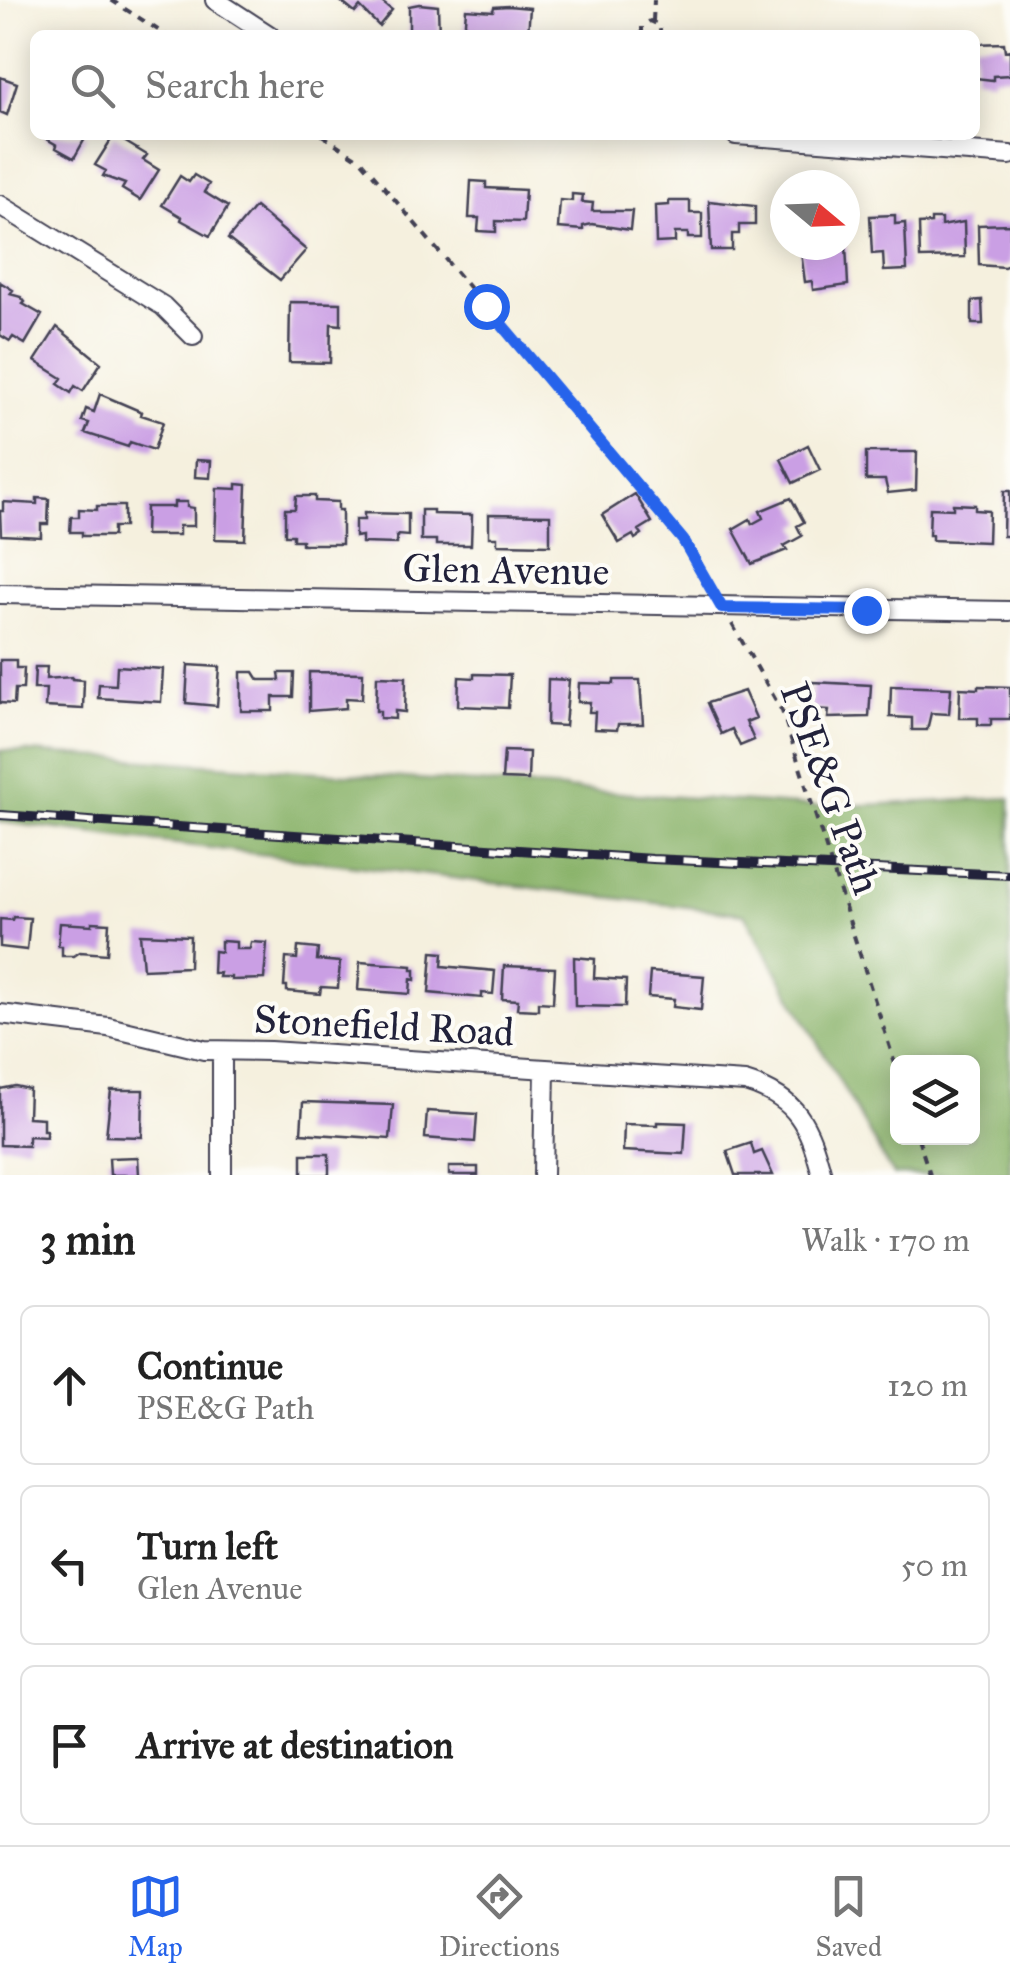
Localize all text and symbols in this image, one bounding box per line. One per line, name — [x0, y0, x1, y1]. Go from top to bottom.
search box — [30, 30, 980, 140]
icon: search — [65, 58, 120, 113]
text: Search here — [145, 62, 325, 108]
north arrow — [770, 170, 860, 260]
route start — [464, 284, 510, 330]
street label: Glen Avenue — [402, 543, 610, 596]
route end — [844, 588, 890, 634]
street label: PSE&G Path — [770, 676, 891, 901]
street label: Stonefield Road — [253, 994, 515, 1057]
map controls — [890, 1055, 980, 1145]
button: layers — [890, 1055, 980, 1145]
text: 3 min — [40, 1214, 135, 1266]
text: Walk · 170 m — [801, 1221, 970, 1260]
text: Continue — [137, 1343, 283, 1389]
icon: ahead — [42, 1358, 97, 1413]
text: 120 m — [887, 1366, 968, 1405]
text: PSE&G Path — [137, 1389, 314, 1428]
text: Turn left — [137, 1523, 278, 1569]
icon: left — [42, 1538, 97, 1593]
text: 50 m — [901, 1546, 968, 1585]
text: Glen Avenue — [137, 1569, 303, 1608]
icon: arrive — [42, 1718, 97, 1773]
text: Arrive at destination — [137, 1722, 454, 1768]
tab: Map — [128, 1869, 183, 1964]
tab: Directions — [439, 1869, 560, 1964]
tab: Saved — [816, 1869, 882, 1964]

